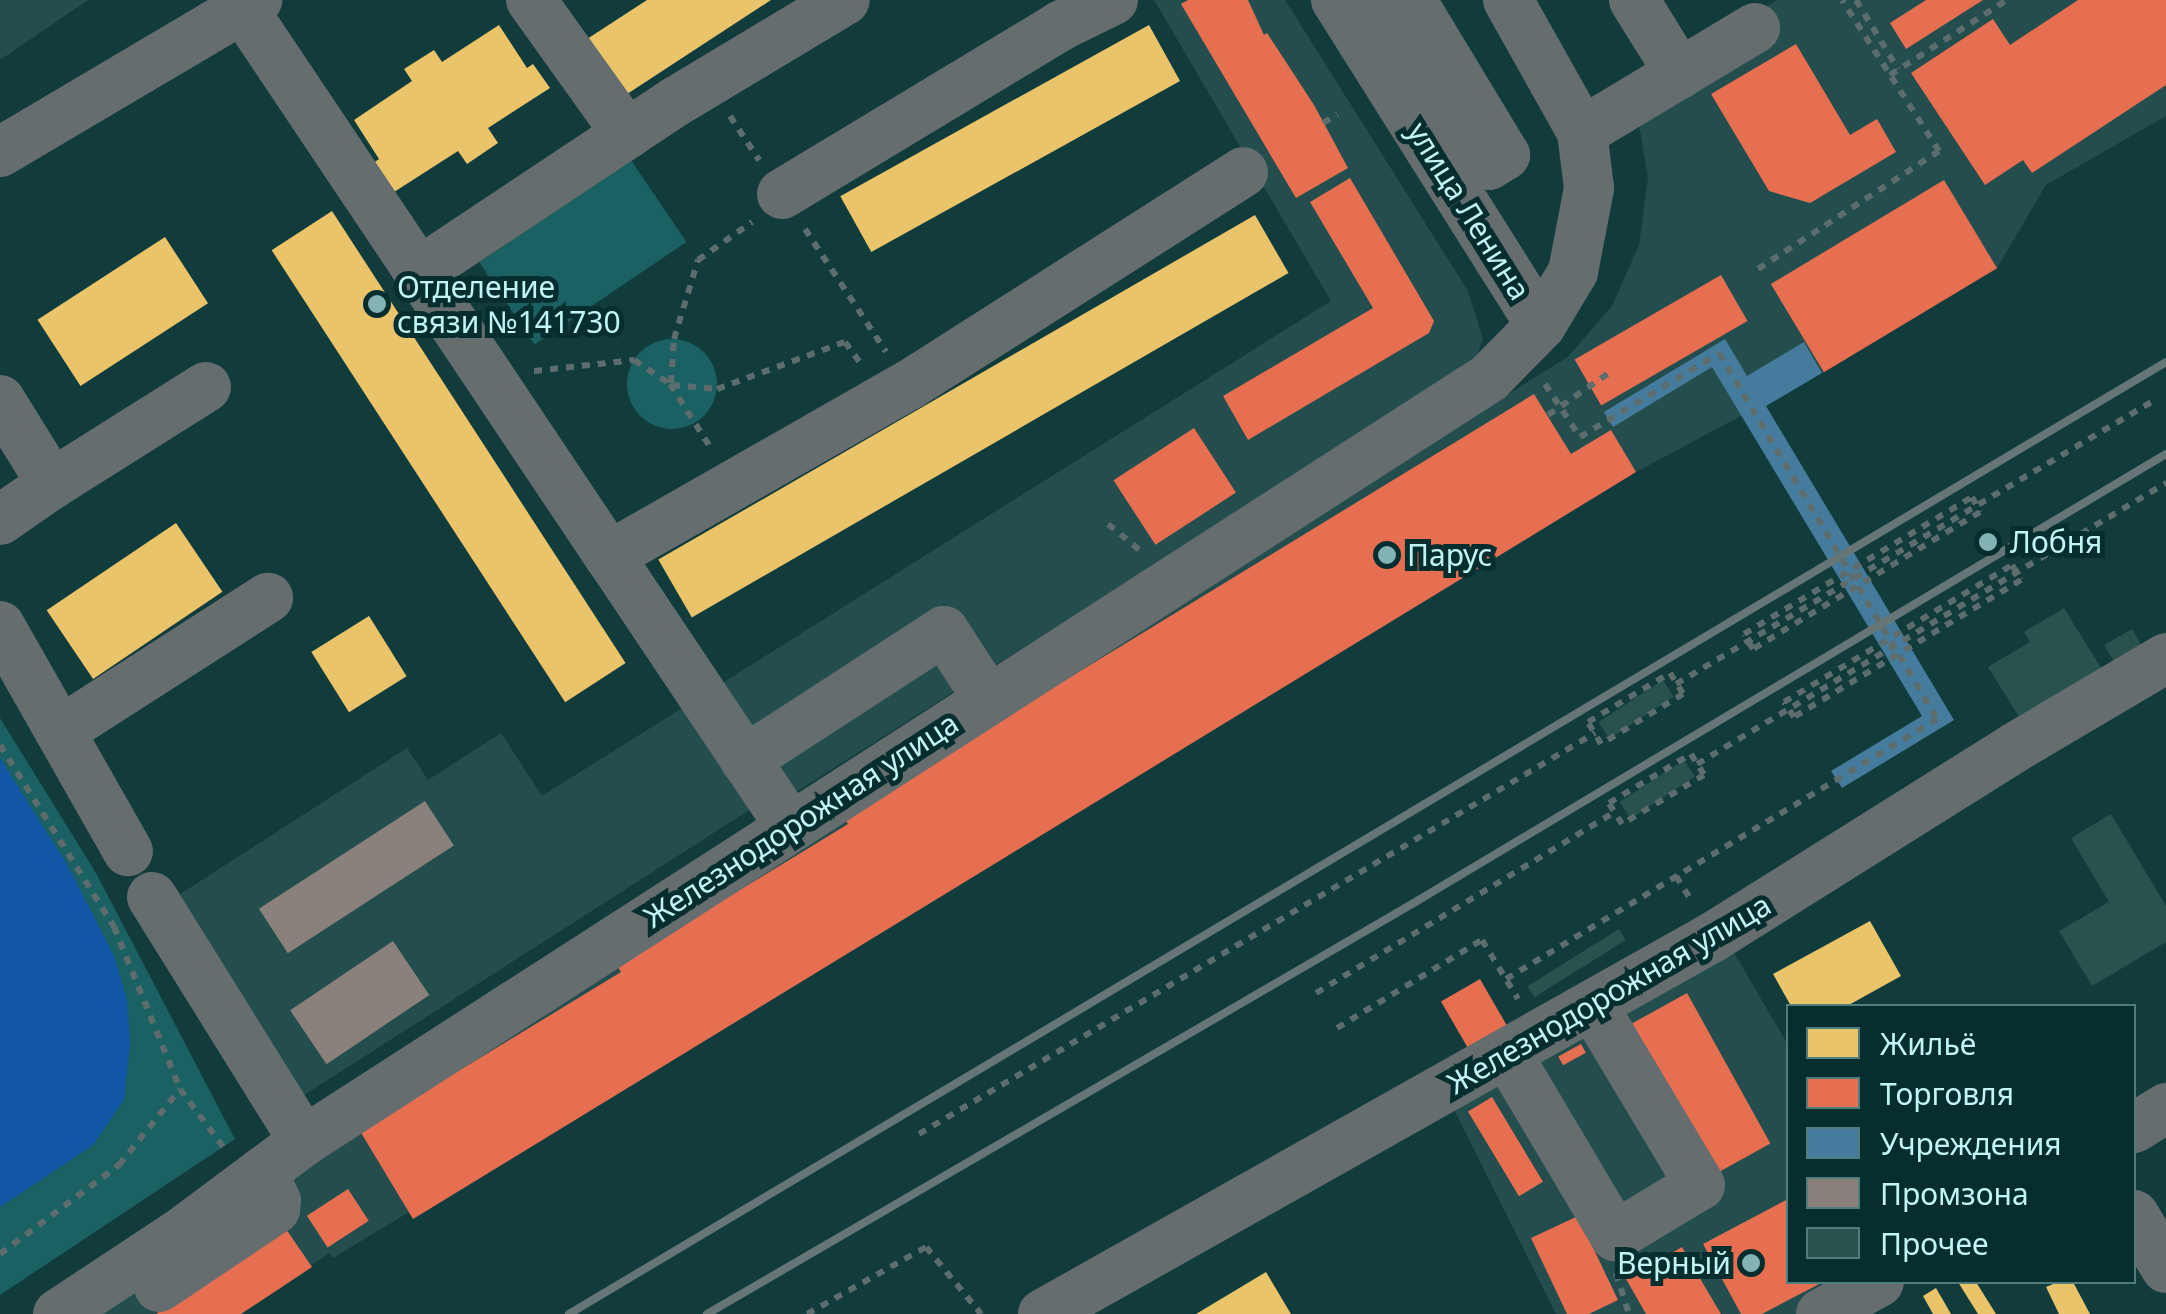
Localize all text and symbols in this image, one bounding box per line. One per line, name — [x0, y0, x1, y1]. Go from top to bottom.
street label: улица Ленина — [1400, 116, 1538, 306]
place label: Отделение связи №141730 — [397, 269, 621, 340]
marker: Отделение связи №141730 — [366, 293, 388, 315]
place label: Лобня — [2010, 524, 2102, 560]
marker: Лобня — [1975, 529, 2001, 555]
place label: Парус — [1407, 537, 1492, 573]
marker: Парус — [1376, 544, 1398, 566]
street label: Железнодорожная улица — [637, 705, 965, 935]
street label: Железнодорожная улица — [1441, 887, 1777, 1101]
legend — [1786, 1004, 2136, 1284]
text: Жильё — [1880, 1023, 1976, 1064]
text: Торговля — [1880, 1073, 2014, 1114]
text: Учреждения — [1880, 1123, 2062, 1164]
text: Промзона — [1880, 1173, 2029, 1214]
text: Прочее — [1880, 1223, 1988, 1264]
place label: Верный — [1617, 1245, 1731, 1281]
marker: Верный — [1740, 1252, 1762, 1274]

